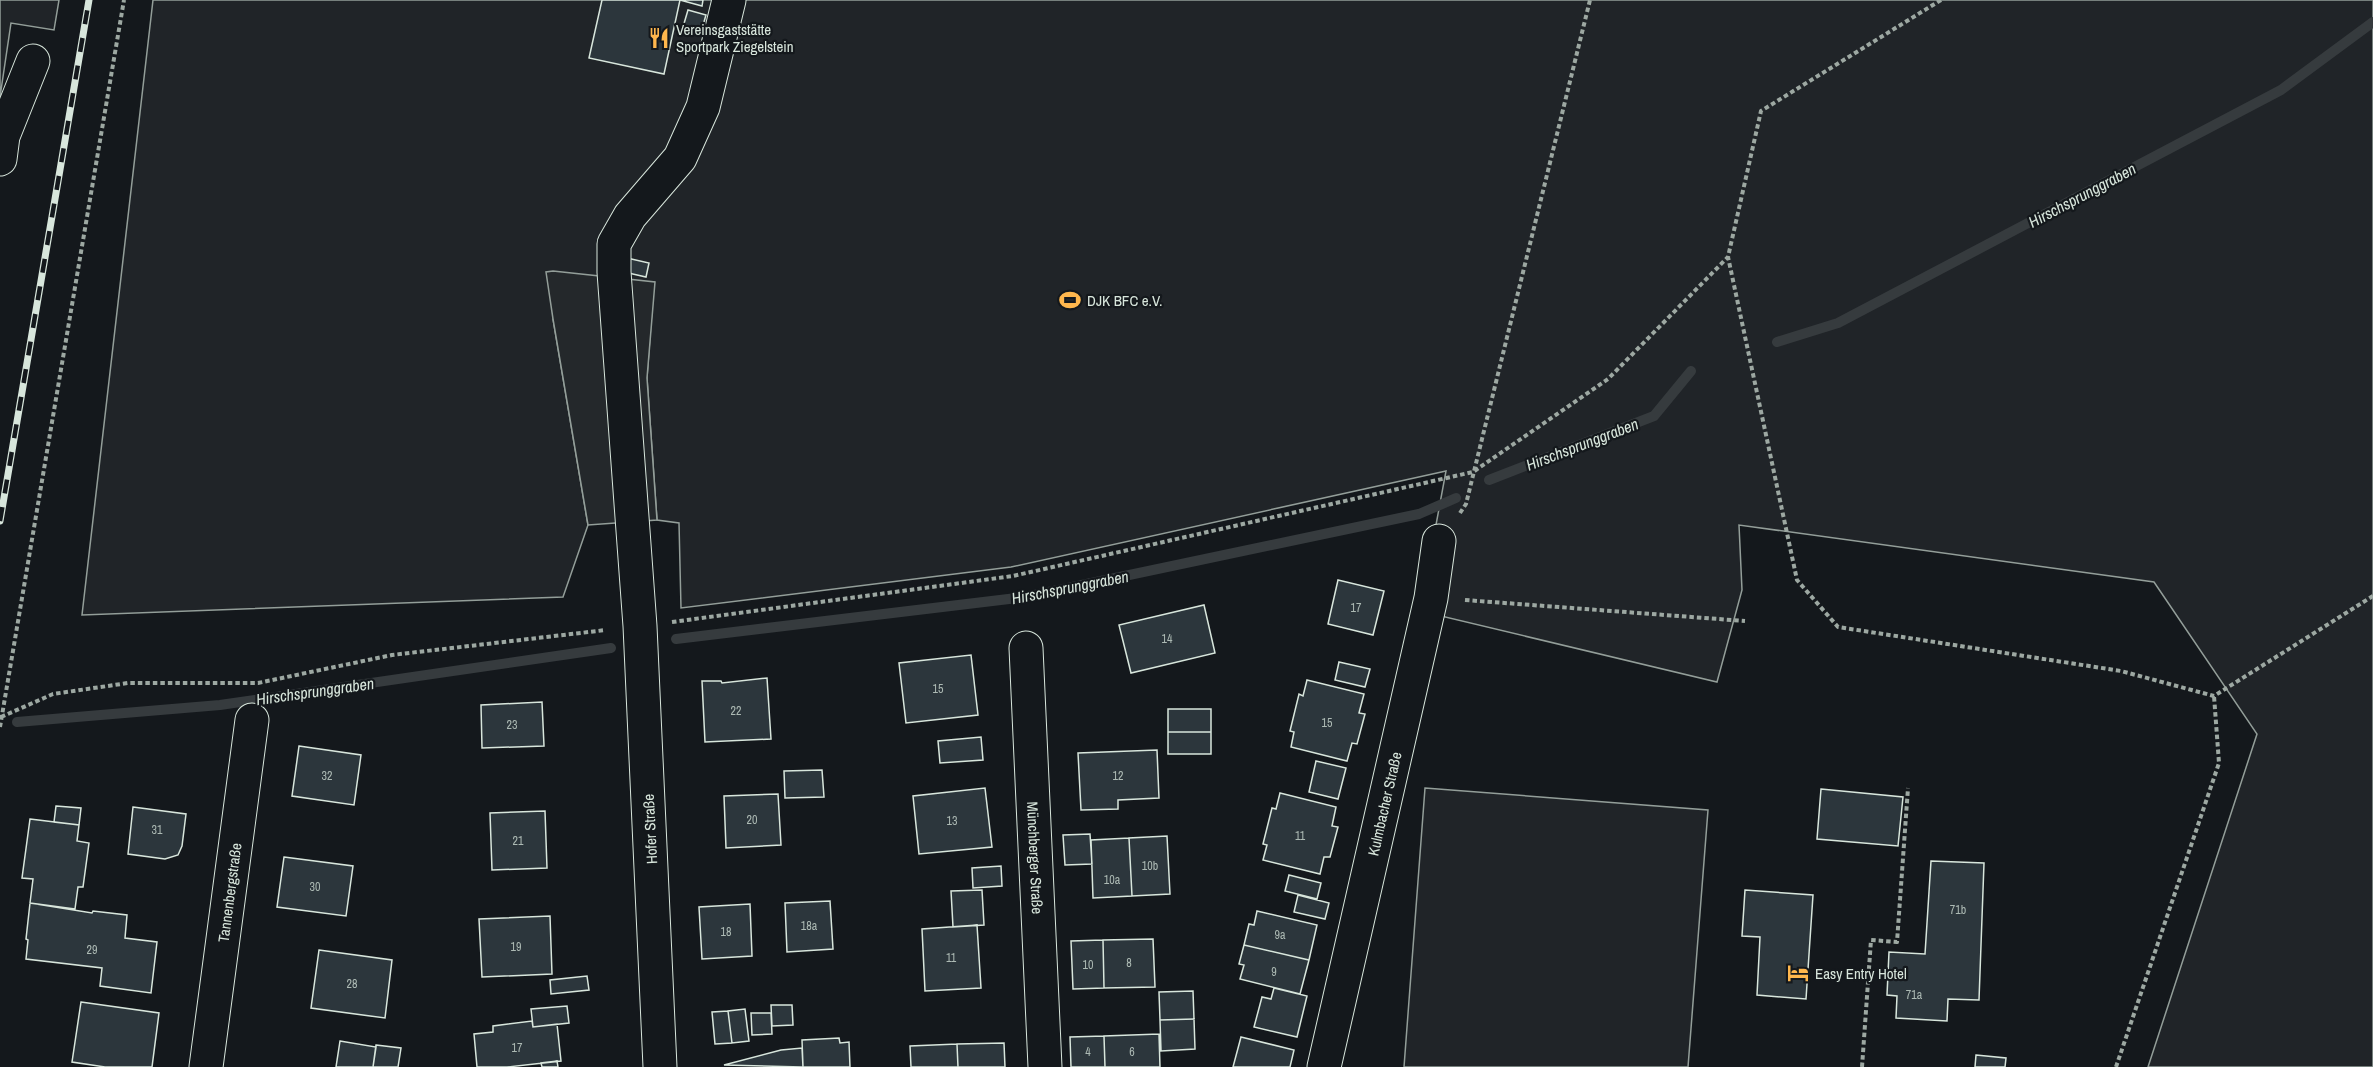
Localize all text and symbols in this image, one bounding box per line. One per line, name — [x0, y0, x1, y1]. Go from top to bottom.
place label: Vereinsgaststätte Sportpark Ziegelstein — [676, 19, 794, 57]
restaurant icon: Vereinsgaststätte Sportpark Ziegelstein — [647, 26, 671, 50]
water label: Hirschsprunggraben — [2024, 157, 2140, 233]
sports icon: DJK BFC e.V. — [1058, 288, 1082, 312]
place label: DJK BFC e.V. — [1087, 290, 1162, 311]
water label: Hirschsprunggraben — [1523, 412, 1641, 476]
water label: Hirschsprunggraben — [1010, 565, 1130, 609]
house number: 17 — [1351, 600, 1362, 616]
house number: 14 — [1162, 631, 1173, 647]
water label: Hirschsprunggraben — [255, 672, 375, 710]
house number: 15 — [933, 681, 944, 697]
house number: 22 — [731, 703, 741, 719]
house number: 15 — [1322, 715, 1333, 731]
house number: 23 — [507, 717, 517, 733]
street label: Kulmbacher Straße — [1362, 750, 1406, 858]
house number: 32 — [322, 768, 332, 784]
house number: 12 — [1113, 768, 1123, 784]
street label: Hofer Straße — [638, 793, 662, 865]
street label: Münchberger Straße — [1022, 801, 1049, 915]
house number: 20 — [747, 812, 757, 828]
house number: 13 — [947, 813, 957, 829]
house number: 31 — [152, 822, 163, 838]
house number: 11 — [1295, 828, 1306, 844]
house number: 21 — [513, 833, 524, 849]
street label: Tannenbergstraße — [212, 841, 246, 944]
house number: 10b — [1142, 858, 1158, 874]
house number: 10a — [1104, 872, 1121, 888]
house number: 30 — [310, 879, 320, 895]
house number: 71b — [1950, 902, 1966, 918]
house number: 18a — [801, 918, 818, 934]
house number: 18 — [721, 924, 731, 940]
house number: 9a — [1275, 927, 1286, 943]
house number: 19 — [511, 939, 521, 955]
house number: 29 — [87, 942, 97, 958]
house number: 11 — [946, 950, 957, 966]
house number: 8 — [1126, 955, 1132, 971]
house number: 10 — [1083, 957, 1093, 973]
hotel icon: Easy Entry Hotel — [1786, 961, 1810, 985]
place label: Easy Entry Hotel — [1815, 963, 1907, 984]
house number: 9 — [1271, 964, 1277, 980]
house number: 28 — [347, 976, 357, 992]
house number: 71a — [1906, 987, 1923, 1003]
house number: 17 — [512, 1040, 523, 1056]
house number: 4 — [1085, 1044, 1091, 1060]
house number: 6 — [1129, 1044, 1135, 1060]

